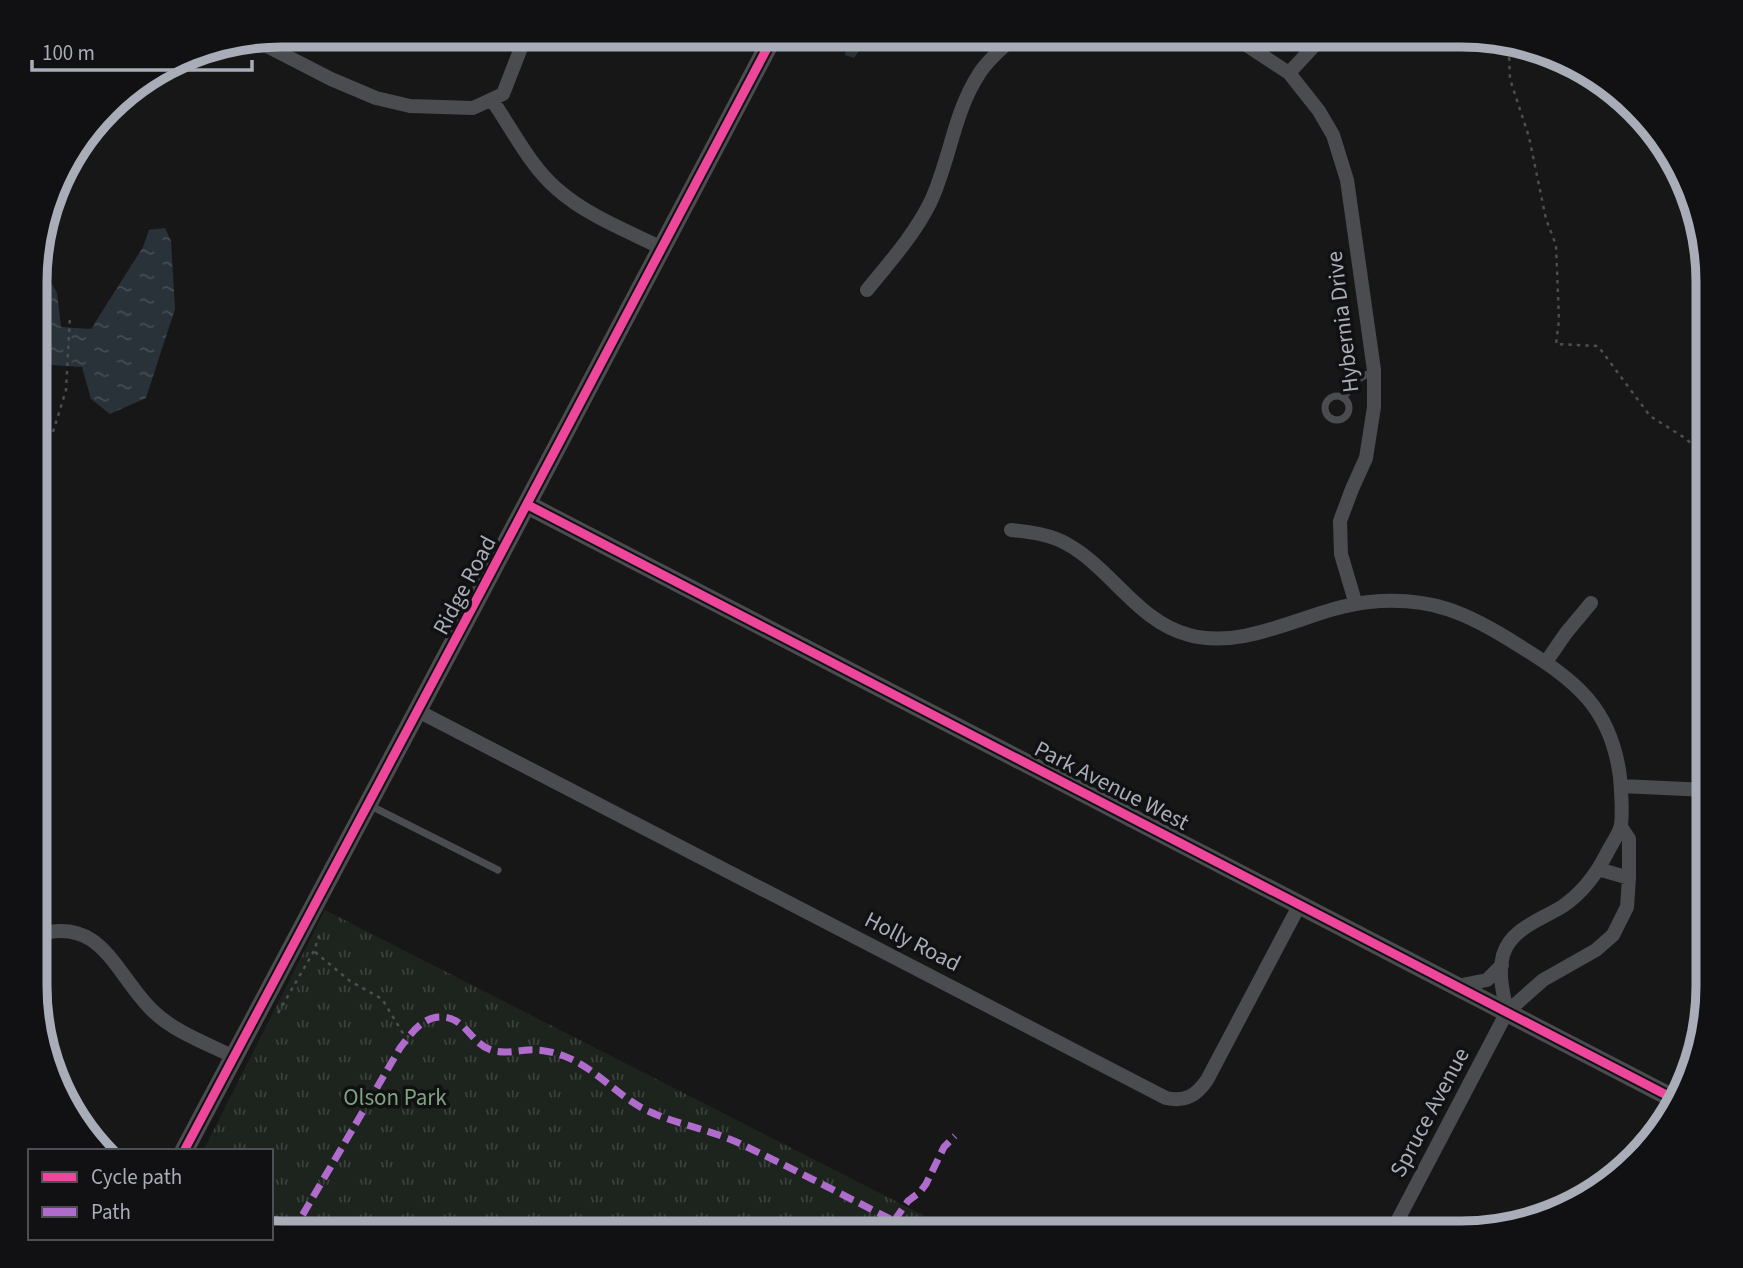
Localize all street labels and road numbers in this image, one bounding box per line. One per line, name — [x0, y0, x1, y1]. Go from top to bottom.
street label: Hybernia Drive — [1317, 249, 1368, 394]
street label: Ridge Road — [424, 530, 504, 641]
street label: Park Avenue West — [1029, 732, 1195, 839]
street label: Holly Road — [859, 903, 967, 980]
street label: Spruce Avenue — [1381, 1042, 1477, 1183]

